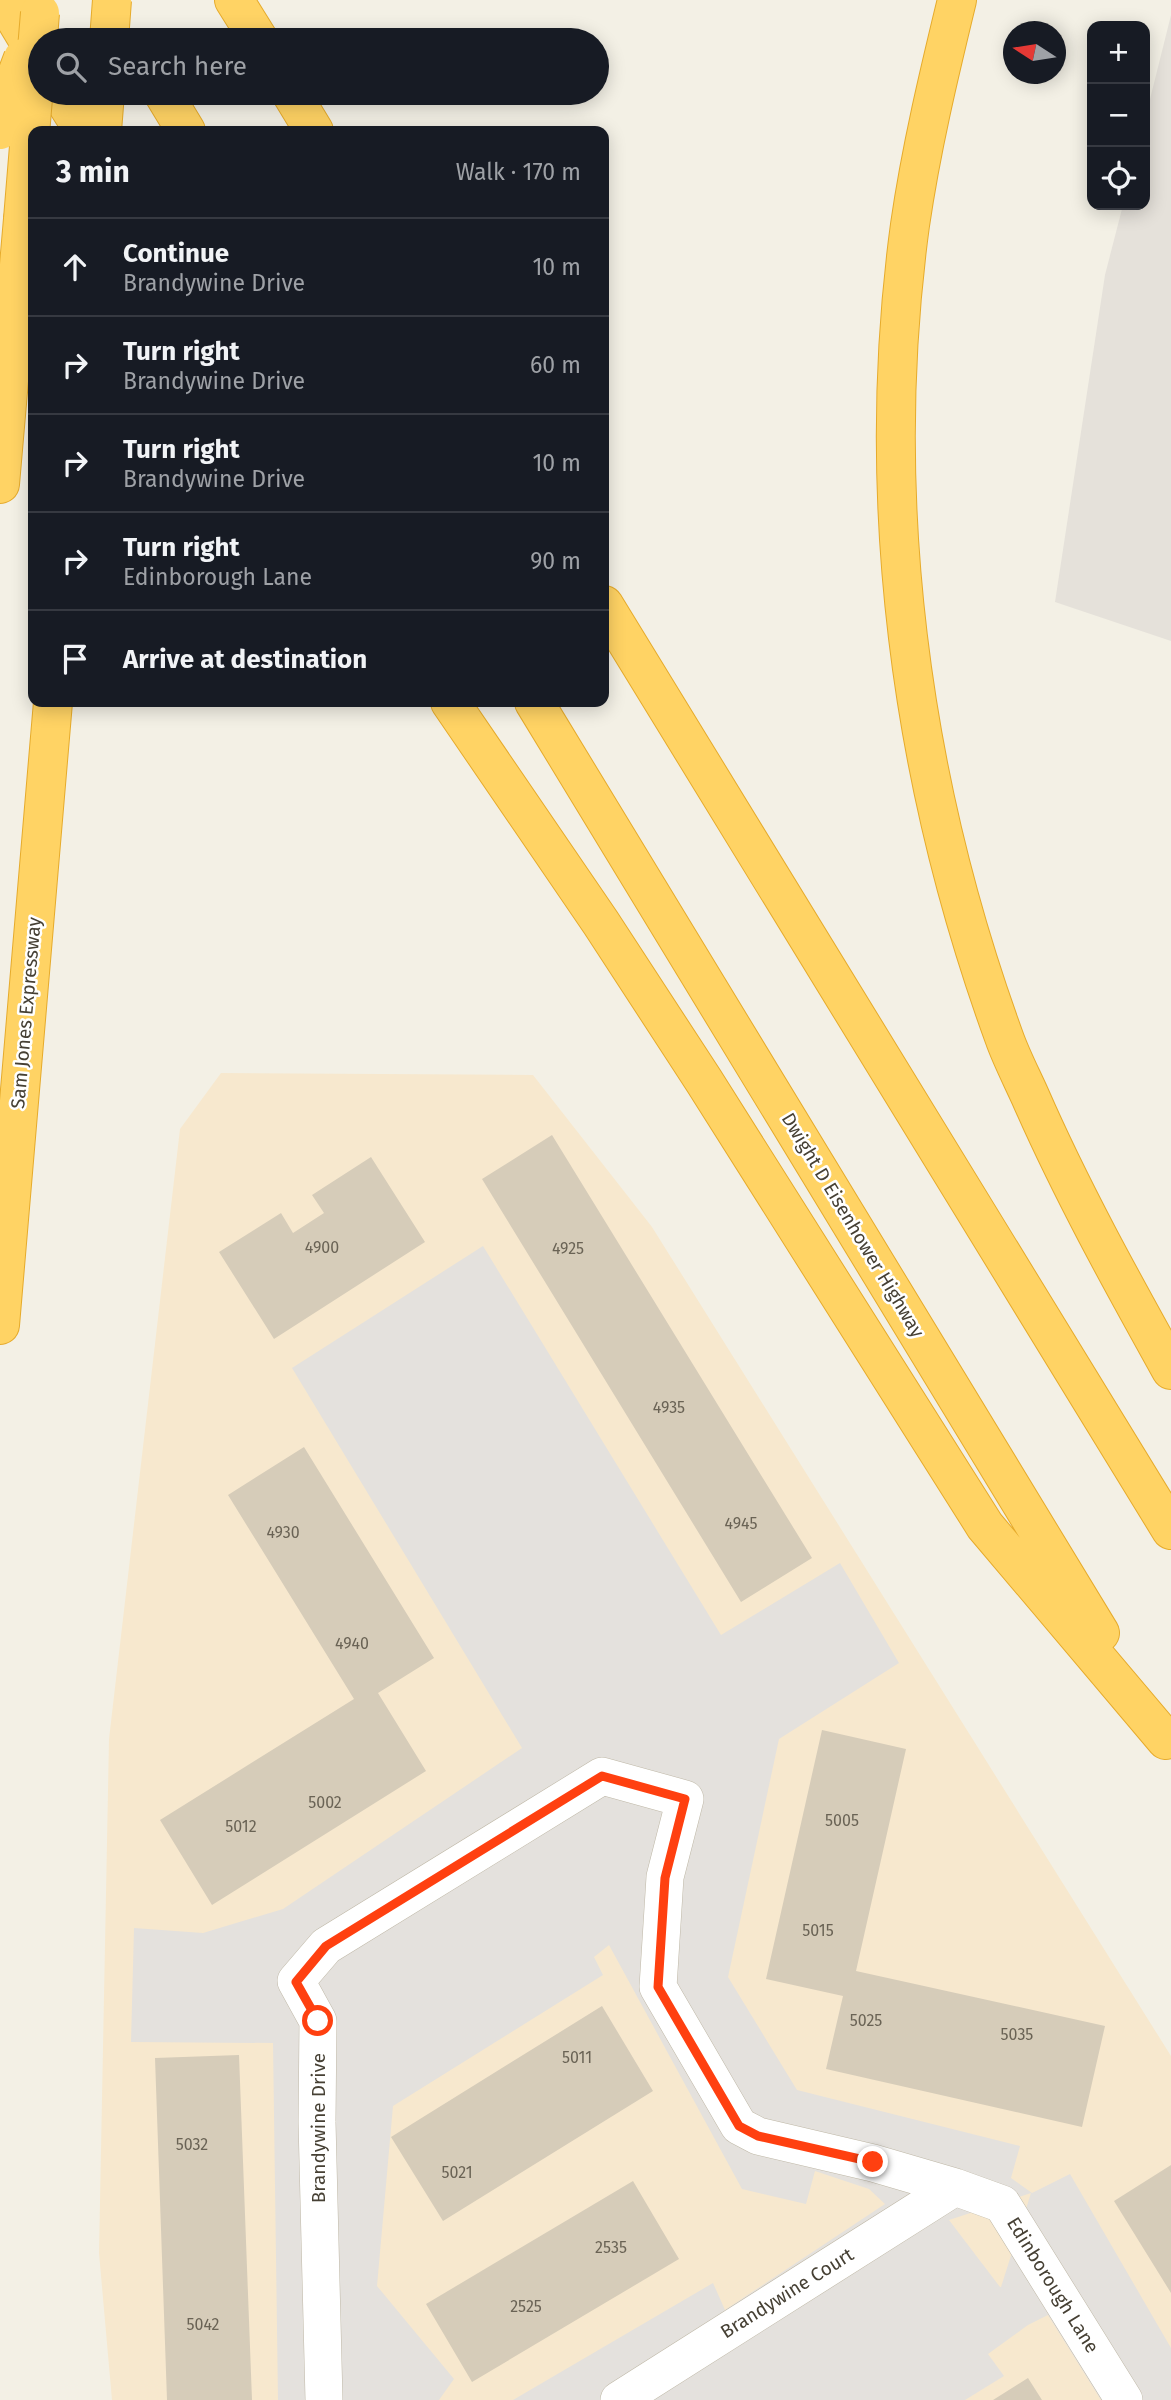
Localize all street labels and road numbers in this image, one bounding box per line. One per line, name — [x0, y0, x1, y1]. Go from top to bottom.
street label: Sam Jones Expressway — [6, 916, 46, 1110]
street label: Dwight D Eisenhower Highway — [777, 1109, 930, 1342]
street label: Brandywine Drive — [307, 2053, 330, 2203]
street label: Edinborough Lane — [1002, 2213, 1104, 2357]
street label: Brandywine Court — [716, 2243, 858, 2343]

